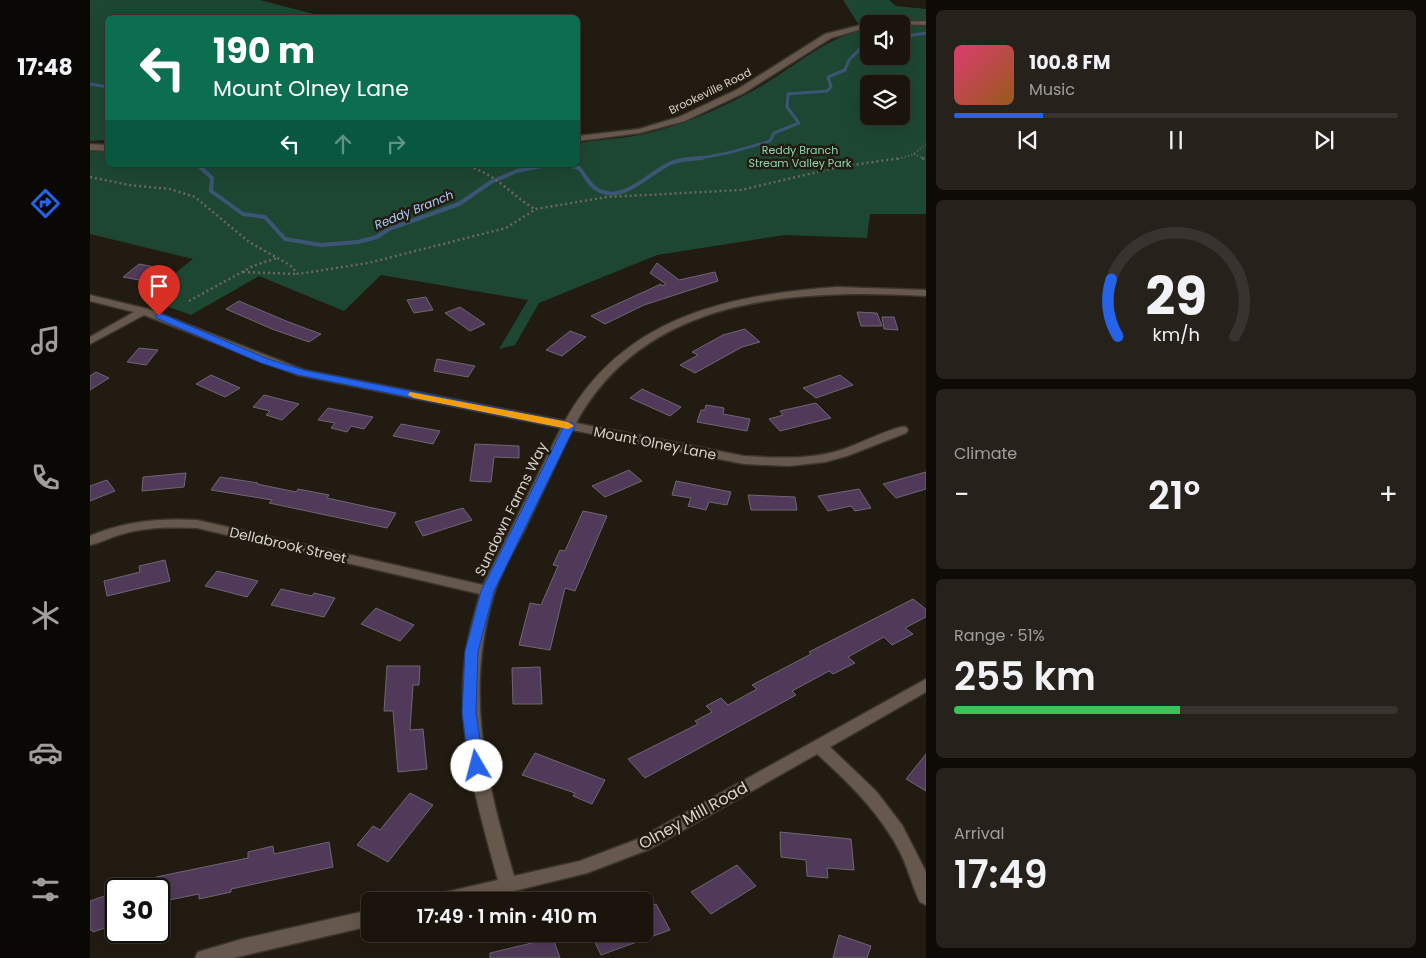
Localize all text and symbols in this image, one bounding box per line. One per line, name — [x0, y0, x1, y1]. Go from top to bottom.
map controls — [860, 15, 910, 125]
button: sound — [860, 15, 910, 65]
text: 190 m — [213, 26, 315, 75]
icon: left — [130, 35, 195, 100]
text: 100.8 FM — [1029, 49, 1110, 76]
text: 17:48 — [17, 52, 73, 83]
street label: Brookeville Road — [666, 64, 754, 118]
text: Mount Olney Lane — [213, 73, 409, 104]
button: layers — [860, 75, 910, 125]
text: Music — [1029, 78, 1075, 101]
icon: previous — [1014, 126, 1042, 154]
icon: pause — [1162, 126, 1190, 154]
icon: next — [1310, 126, 1338, 154]
icon: left — [276, 130, 304, 158]
icon: ahead — [329, 130, 357, 158]
icon: right — [382, 130, 410, 158]
park label: Reddy Branch Stream Valley Park — [749, 142, 852, 171]
icon: directions — [28, 186, 63, 221]
water label: Reddy Branch — [372, 186, 456, 233]
text: 29 — [1145, 260, 1207, 333]
pin — [138, 265, 180, 316]
icon: arrive — [145, 272, 173, 300]
text: km/h — [1152, 322, 1200, 347]
icon: music — [28, 323, 63, 358]
street label: Mount Olney Lane — [592, 421, 718, 465]
street label: Sundown Farms Way — [470, 438, 552, 579]
text: Climate — [954, 442, 1017, 465]
icon: phone — [28, 460, 63, 495]
text: 21° — [1148, 469, 1200, 522]
text: − — [954, 475, 969, 514]
text: + — [1379, 475, 1398, 514]
street label: Dellabrook Street — [228, 522, 348, 568]
icon: climate — [28, 598, 63, 633]
text: Range · 51% — [954, 624, 1045, 647]
text: 255 km — [954, 650, 1096, 703]
icon: car — [28, 735, 63, 770]
position arrow — [450, 739, 502, 791]
street label: Olney Mill Road — [635, 776, 752, 855]
text: Arrival — [954, 822, 1004, 845]
text: 17:49 — [954, 848, 1047, 901]
icon: filters — [28, 872, 63, 907]
speed limit sign: 30 — [105, 878, 170, 943]
text: 17:49 · 1 min · 410 m — [417, 903, 597, 930]

